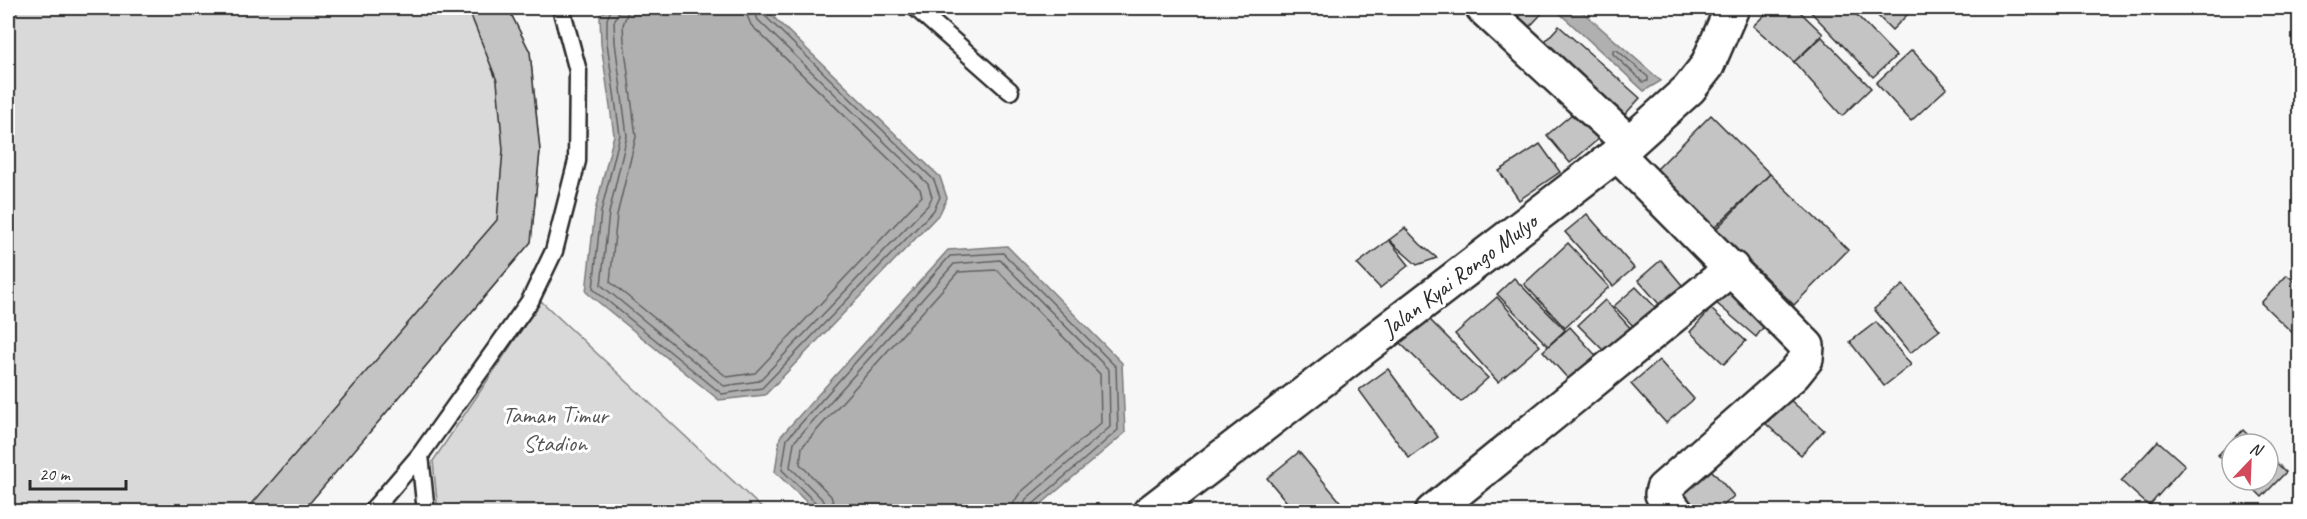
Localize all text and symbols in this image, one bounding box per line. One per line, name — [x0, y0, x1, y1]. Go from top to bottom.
street label: Jalan Kyai Rongo Mulyo — [1374, 205, 1545, 344]
park label: Taman Timur Stadion — [502, 400, 610, 458]
north arrow — [2220, 432, 2280, 492]
text: N — [2247, 438, 2267, 461]
scale bar — [30, 453, 126, 491]
text: 20 m — [39, 463, 72, 485]

